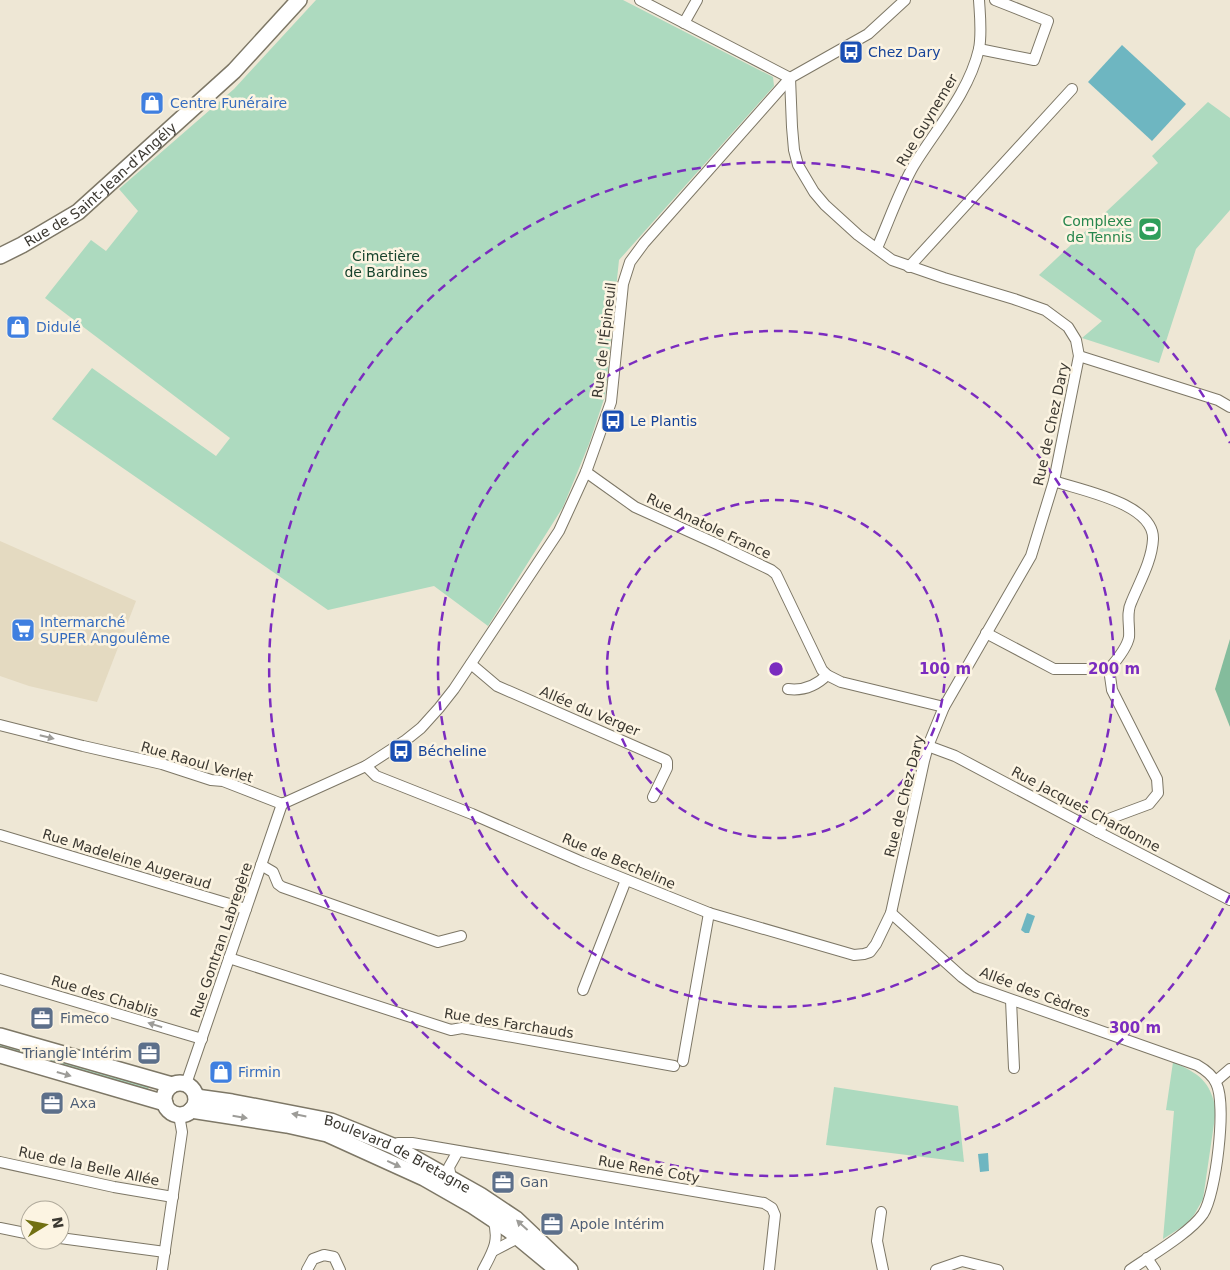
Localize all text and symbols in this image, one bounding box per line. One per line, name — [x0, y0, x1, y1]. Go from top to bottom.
bus stop icon: Chez Dary — [838, 39, 864, 65]
place label: Chez Dary — [868, 44, 940, 60]
street label: Rue Guynemer — [893, 71, 961, 169]
shop icon: Centre Funéraire — [139, 90, 165, 116]
place label: Centre Funéraire — [170, 95, 287, 111]
street label: Rue de Saint-Jean-d'Angély — [21, 119, 180, 250]
place label: Complexe de Tennis — [1062, 213, 1132, 245]
sports icon: Complexe de Tennis — [1137, 216, 1163, 242]
park label: Cimetière de Bardines — [344, 248, 428, 280]
street label: Rue de l'Épineuil — [589, 281, 619, 399]
shop icon: Didulé — [5, 314, 31, 340]
place label: Didulé — [36, 319, 81, 335]
street label: Rue de Chez Dary — [1030, 361, 1072, 487]
bus stop icon: Le Plantis — [600, 408, 626, 434]
place label: Le Plantis — [630, 413, 697, 429]
street label: Rue Anatole France — [644, 490, 774, 562]
place label: Intermarché SUPER Angoulême — [40, 614, 170, 646]
supermarket icon: Intermarché SUPER Angoulême — [10, 617, 36, 643]
centre of rings — [767, 660, 785, 678]
text: 100 m — [919, 660, 971, 678]
text: 200 m — [1088, 660, 1140, 678]
street label: Allée du Verger — [538, 683, 643, 739]
one-way arrow — [40, 733, 55, 741]
street label: Rue de Chez Dary — [881, 733, 927, 859]
street label: Rue Raoul Verlet — [139, 738, 255, 786]
bus stop icon: Bécheline — [388, 738, 414, 764]
place label: Bécheline — [418, 743, 487, 759]
street label: Rue Jacques Chardonne — [1009, 763, 1163, 855]
street label: Rue Madeleine Augeraud — [41, 826, 213, 892]
street label: Rue de Becheline — [560, 830, 678, 892]
street label: Rue Gontran Labregère — [187, 860, 255, 1020]
street label: Allée des Cèdres — [978, 964, 1092, 1020]
street label: Rue des Chablis — [49, 972, 161, 1020]
office icon: Fimeco — [29, 1005, 55, 1031]
street label: Rue des Farchauds — [443, 1005, 575, 1041]
place label: Fimeco — [60, 1010, 109, 1026]
text: 300 m — [1109, 1019, 1161, 1037]
one-way arrow — [148, 1021, 163, 1029]
office icon: Triangle Intérim — [136, 1040, 162, 1066]
place label: Triangle Intérim — [21, 1045, 132, 1061]
shop icon: Firmin — [208, 1059, 234, 1085]
place label: Firmin — [238, 1064, 281, 1080]
one-way arrow — [56, 1070, 71, 1078]
office icon: Axa — [39, 1090, 65, 1116]
place label: Axa — [70, 1095, 96, 1111]
one-way arrow — [292, 1111, 307, 1119]
street label: Boulevard de Bretagne — [323, 1112, 473, 1196]
one-way arrow — [232, 1113, 248, 1121]
street label: Rue de la Belle Allée — [17, 1143, 161, 1189]
street label: Rue René Coty — [597, 1152, 701, 1186]
one-way arrow — [387, 1160, 401, 1168]
office icon: Gan — [490, 1169, 516, 1195]
place label: Gan — [520, 1174, 548, 1190]
north arrow — [20, 1200, 70, 1250]
office icon: Apole Intérim — [539, 1211, 565, 1237]
text: N — [49, 1216, 67, 1230]
place label: Apole Intérim — [570, 1216, 664, 1232]
one-way arrow — [515, 1219, 528, 1230]

